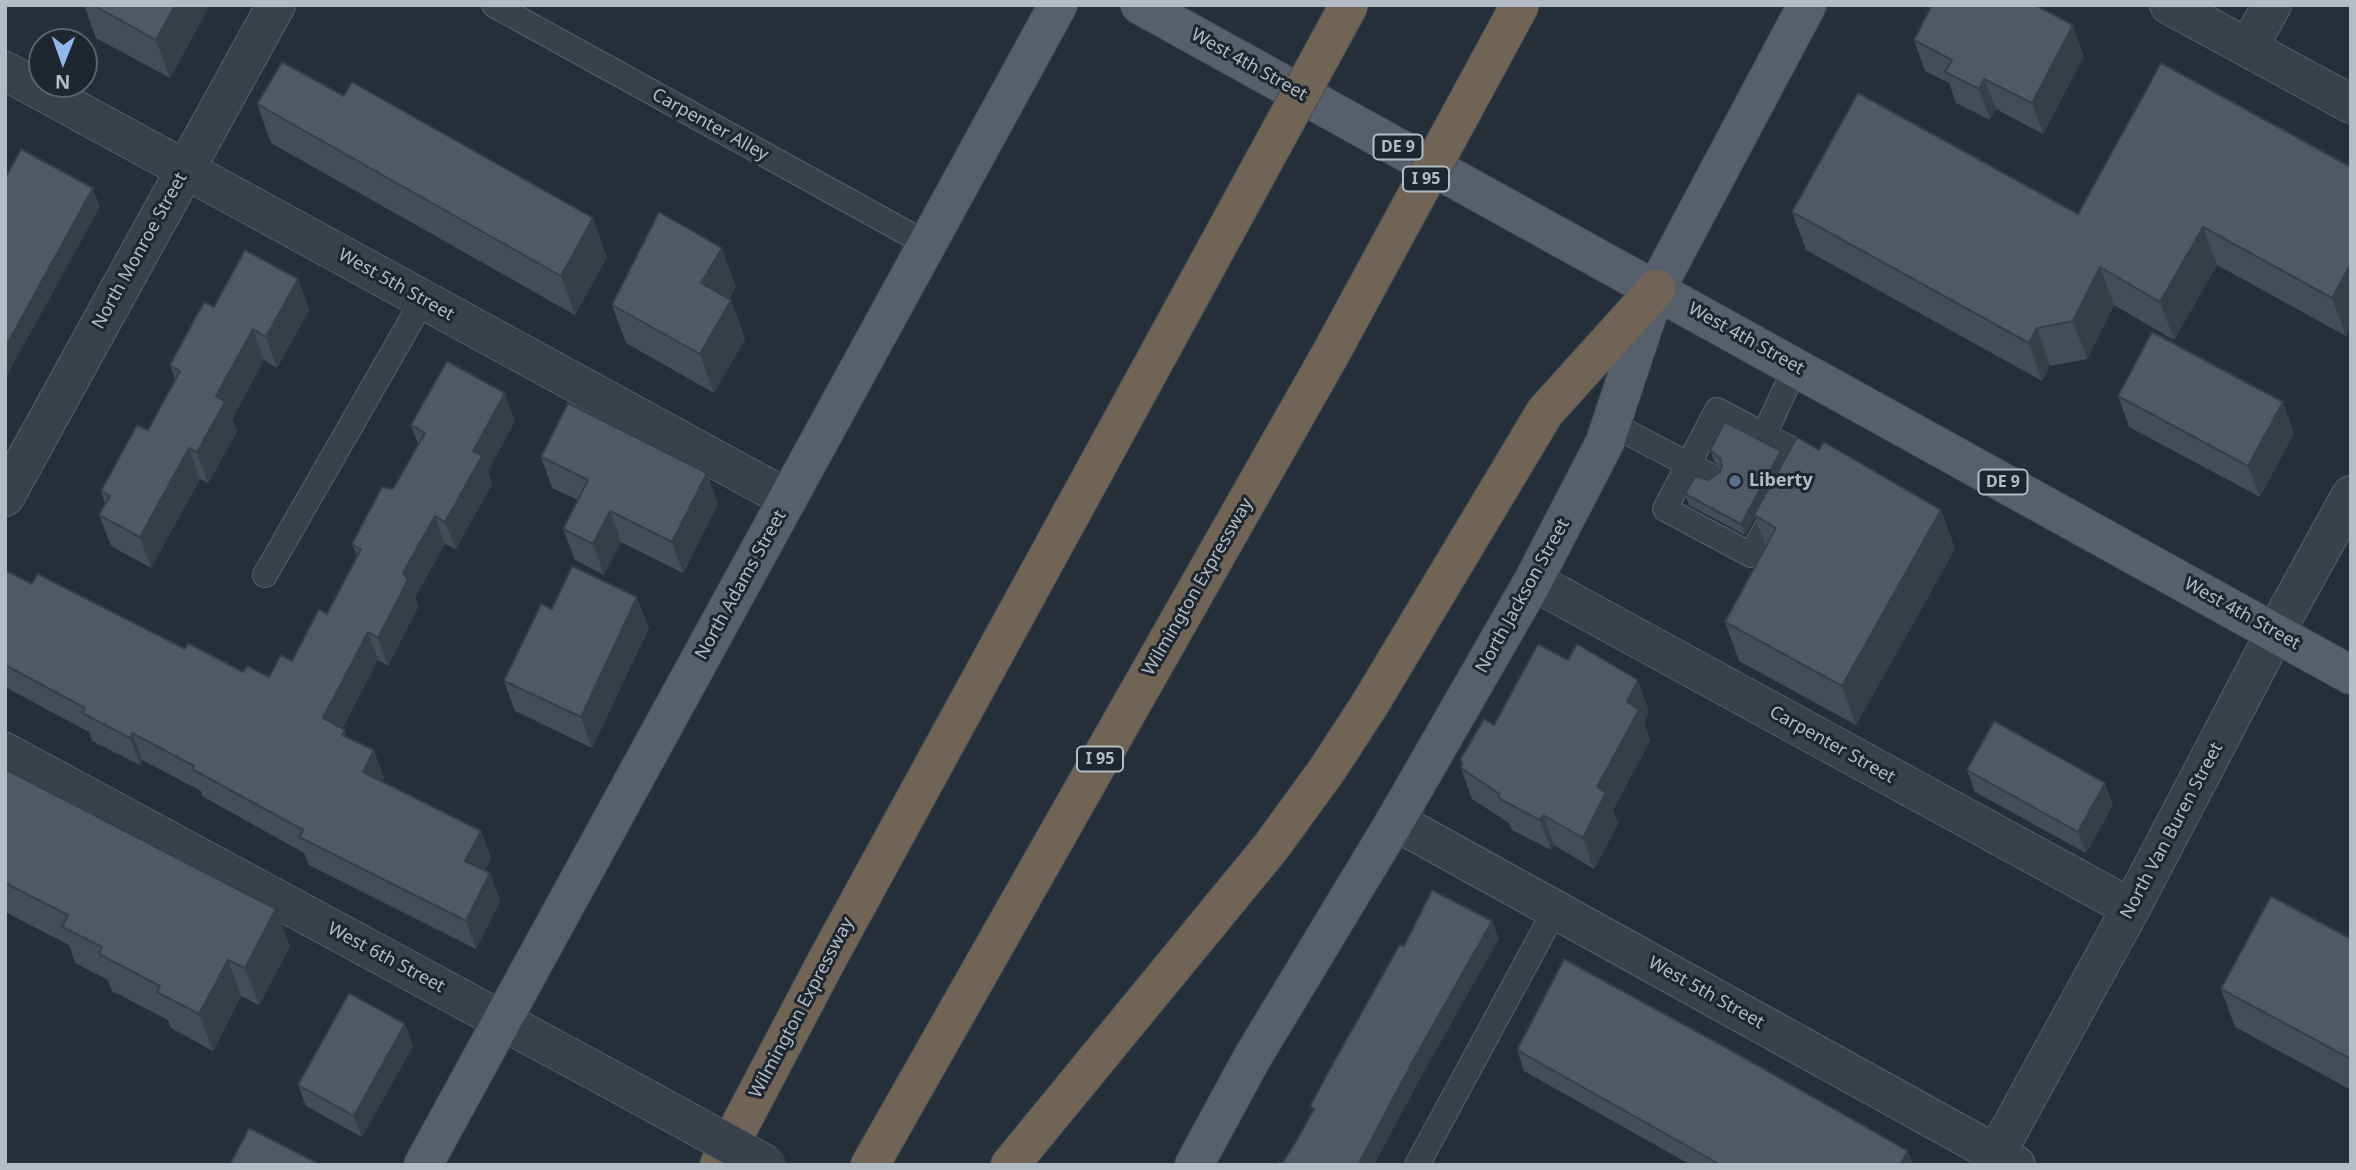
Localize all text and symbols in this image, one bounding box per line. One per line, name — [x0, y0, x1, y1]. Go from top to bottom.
street label: West 4th Street — [1187, 24, 1311, 106]
north arrow — [28, 28, 98, 98]
text: N — [55, 69, 71, 95]
street label: Carpenter Alley — [648, 84, 772, 166]
road number: DE 9 — [1374, 134, 1422, 160]
road number: I 95 — [1403, 167, 1449, 192]
street label: North Monroe Street — [88, 169, 192, 333]
street label: West 5th Street — [334, 244, 458, 326]
street label: West 4th Street — [1684, 298, 1808, 380]
place label: Liberty — [1749, 470, 1813, 492]
road number: DE 9 — [1979, 470, 2028, 495]
marker: Liberty — [1727, 473, 1743, 489]
street label: Wilmington Expressway — [1138, 494, 1258, 680]
street label: North Adams Street — [691, 507, 791, 663]
street label: North Jackson Street — [1472, 515, 1574, 677]
street label: West 4th Street — [2180, 573, 2304, 655]
street label: Carpenter Street — [1765, 702, 1899, 788]
street label: North Van Buren Street — [2116, 739, 2228, 923]
road number: I 95 — [1077, 746, 1123, 772]
street label: Wilmington Expressway — [745, 914, 859, 1102]
street label: West 6th Street — [324, 918, 448, 998]
street label: West 5th Street — [1644, 952, 1768, 1034]

